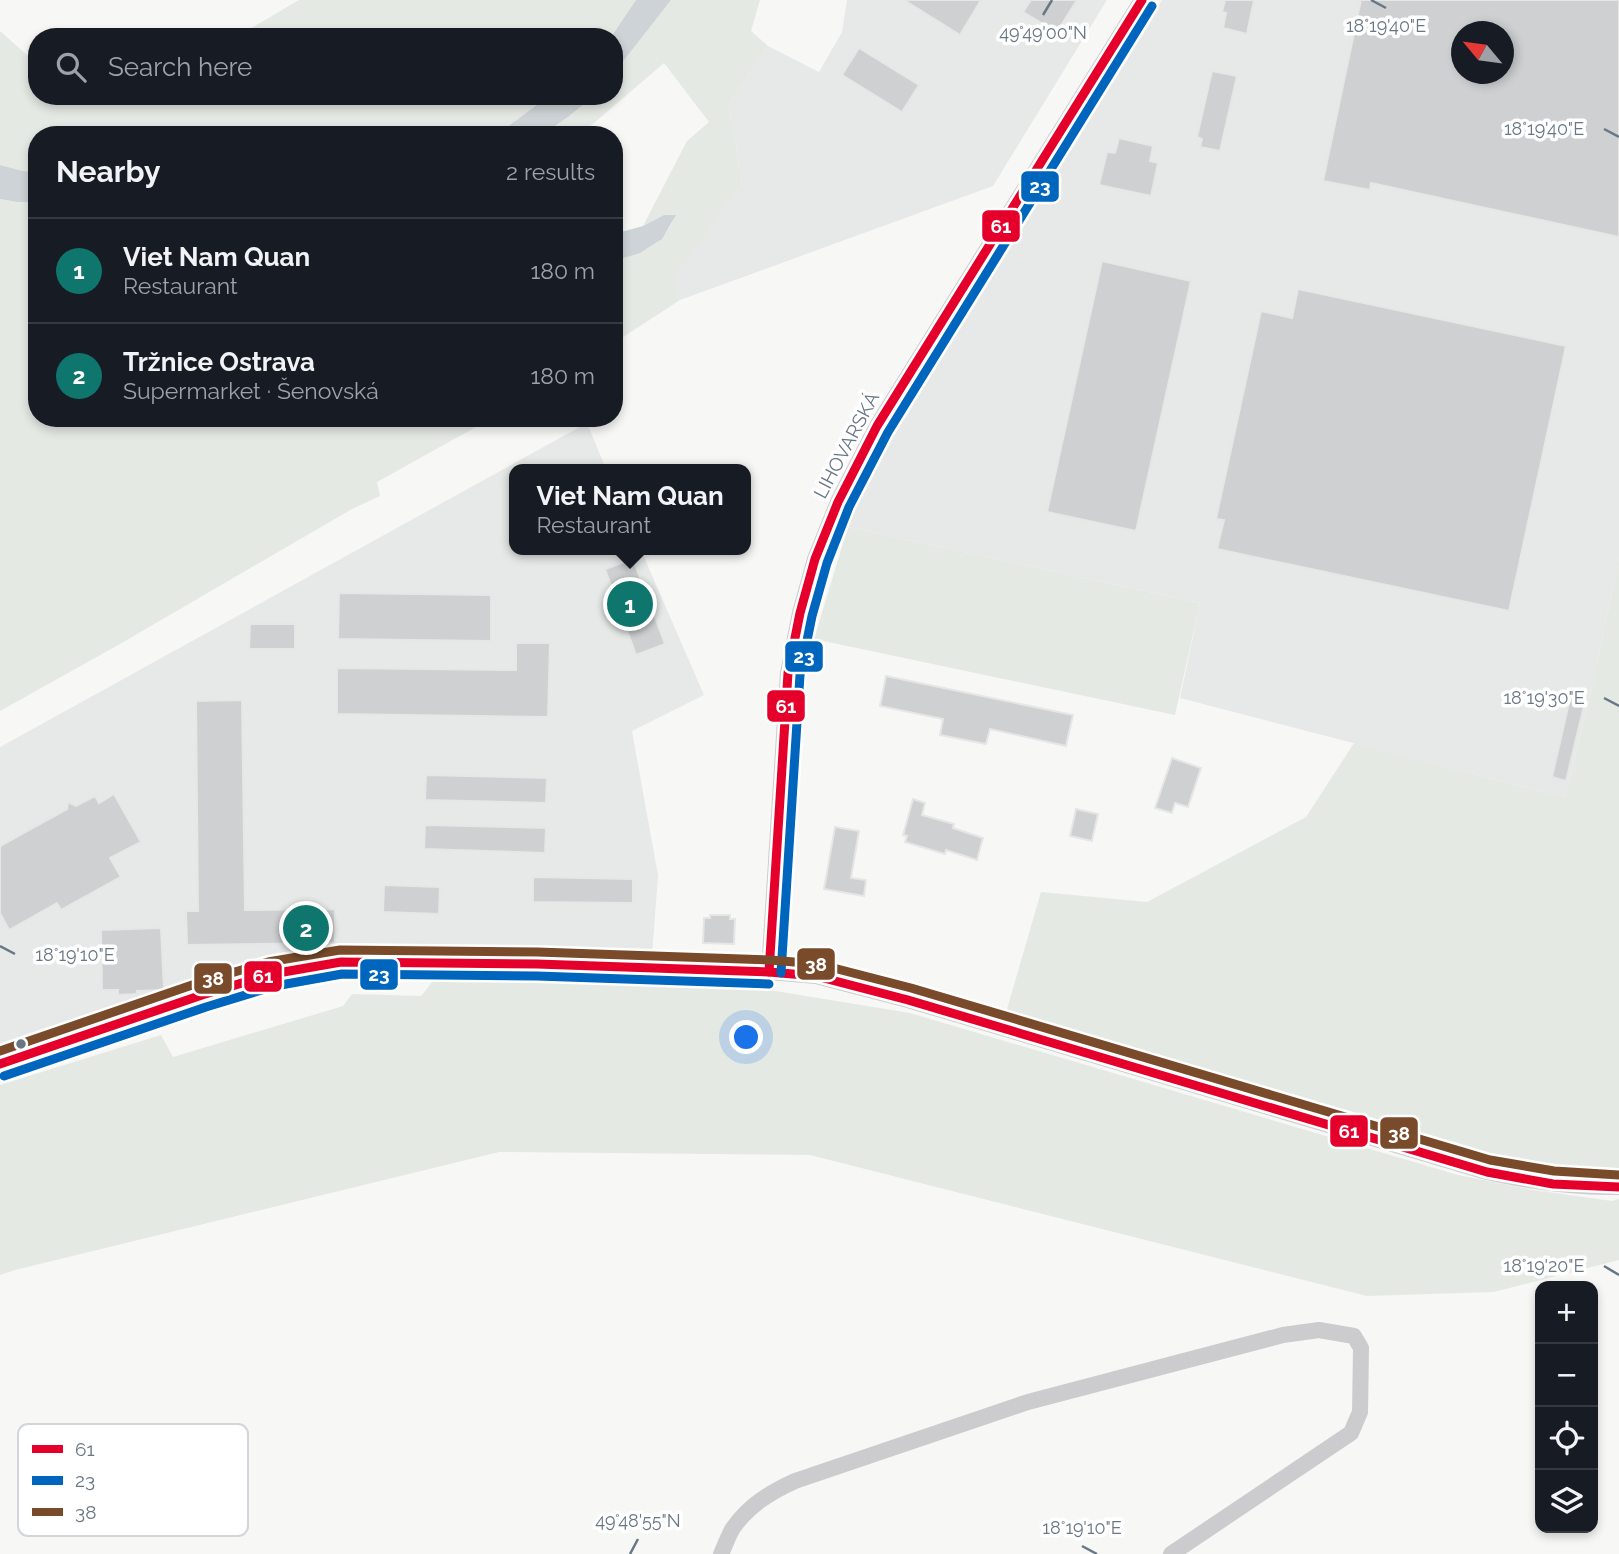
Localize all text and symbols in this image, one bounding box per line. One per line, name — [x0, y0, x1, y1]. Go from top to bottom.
text: 18°19'40"E — [1346, 15, 1426, 36]
north arrow — [1451, 21, 1514, 84]
text: 49°49'00"N — [999, 22, 1087, 43]
search box — [28, 28, 623, 105]
icon: search — [52, 48, 90, 86]
text: Search here — [108, 52, 252, 82]
text: 18°19'40"E — [1504, 118, 1584, 139]
text: Nearby — [56, 154, 160, 189]
text: 2 results — [506, 158, 595, 185]
line badge: 23 — [1020, 170, 1060, 203]
text: 23 — [1029, 175, 1051, 197]
line badge: 61 — [981, 209, 1021, 243]
text: 61 — [991, 215, 1011, 237]
text: Viet Nam Quan — [123, 242, 310, 272]
text: 1 — [73, 257, 85, 284]
text: 180 m — [530, 257, 595, 284]
text: Restaurant — [123, 272, 238, 299]
text: Tržnice Ostrava — [123, 347, 315, 377]
text: 2 — [73, 362, 85, 389]
text: 180 m — [530, 362, 595, 389]
text: Supermarket · Šenovská — [123, 377, 379, 404]
street label: LIHOVARSKÁ — [809, 388, 883, 502]
popup — [509, 464, 751, 555]
text: Viet Nam Quan — [536, 481, 724, 511]
text: Restaurant — [536, 511, 651, 538]
pin: 1 — [607, 578, 653, 630]
line badge: 23 — [784, 640, 824, 673]
text: 23 — [793, 645, 815, 667]
text: 18°19'30"E — [1503, 687, 1585, 708]
line badge: 61 — [766, 689, 806, 723]
text: 61 — [776, 695, 796, 717]
pin: 2 — [283, 902, 329, 954]
text: 18°19'10"E — [35, 944, 115, 965]
line badge: 38 — [796, 947, 836, 981]
text: 38 — [805, 953, 827, 975]
line badge: 23 — [359, 958, 399, 991]
line badge: 61 — [243, 960, 283, 993]
line badge: 38 — [193, 962, 233, 995]
text: 23 — [368, 963, 390, 985]
text: 61 — [253, 965, 273, 987]
text: 38 — [202, 967, 224, 989]
your location — [729, 1020, 763, 1054]
unlabelled marker — [14, 1037, 28, 1051]
line badge: 61 — [1329, 1114, 1369, 1148]
line badge: 38 — [1379, 1116, 1419, 1150]
text: 61 — [1339, 1120, 1359, 1142]
text: 38 — [1388, 1122, 1410, 1144]
text: 18°19'20"E — [1503, 1255, 1585, 1276]
map controls — [1535, 1281, 1598, 1533]
button: + — [1535, 1281, 1598, 1344]
button: − — [1535, 1344, 1598, 1407]
button: locate — [1535, 1407, 1598, 1470]
legend — [18, 1424, 248, 1536]
text: 61 — [75, 1438, 95, 1460]
text: 23 — [75, 1469, 95, 1491]
button: layers — [1535, 1470, 1598, 1533]
text: 38 — [75, 1501, 96, 1523]
text: 49°48'55"N — [595, 1510, 681, 1531]
text: 18°19'10"E — [1042, 1517, 1122, 1538]

